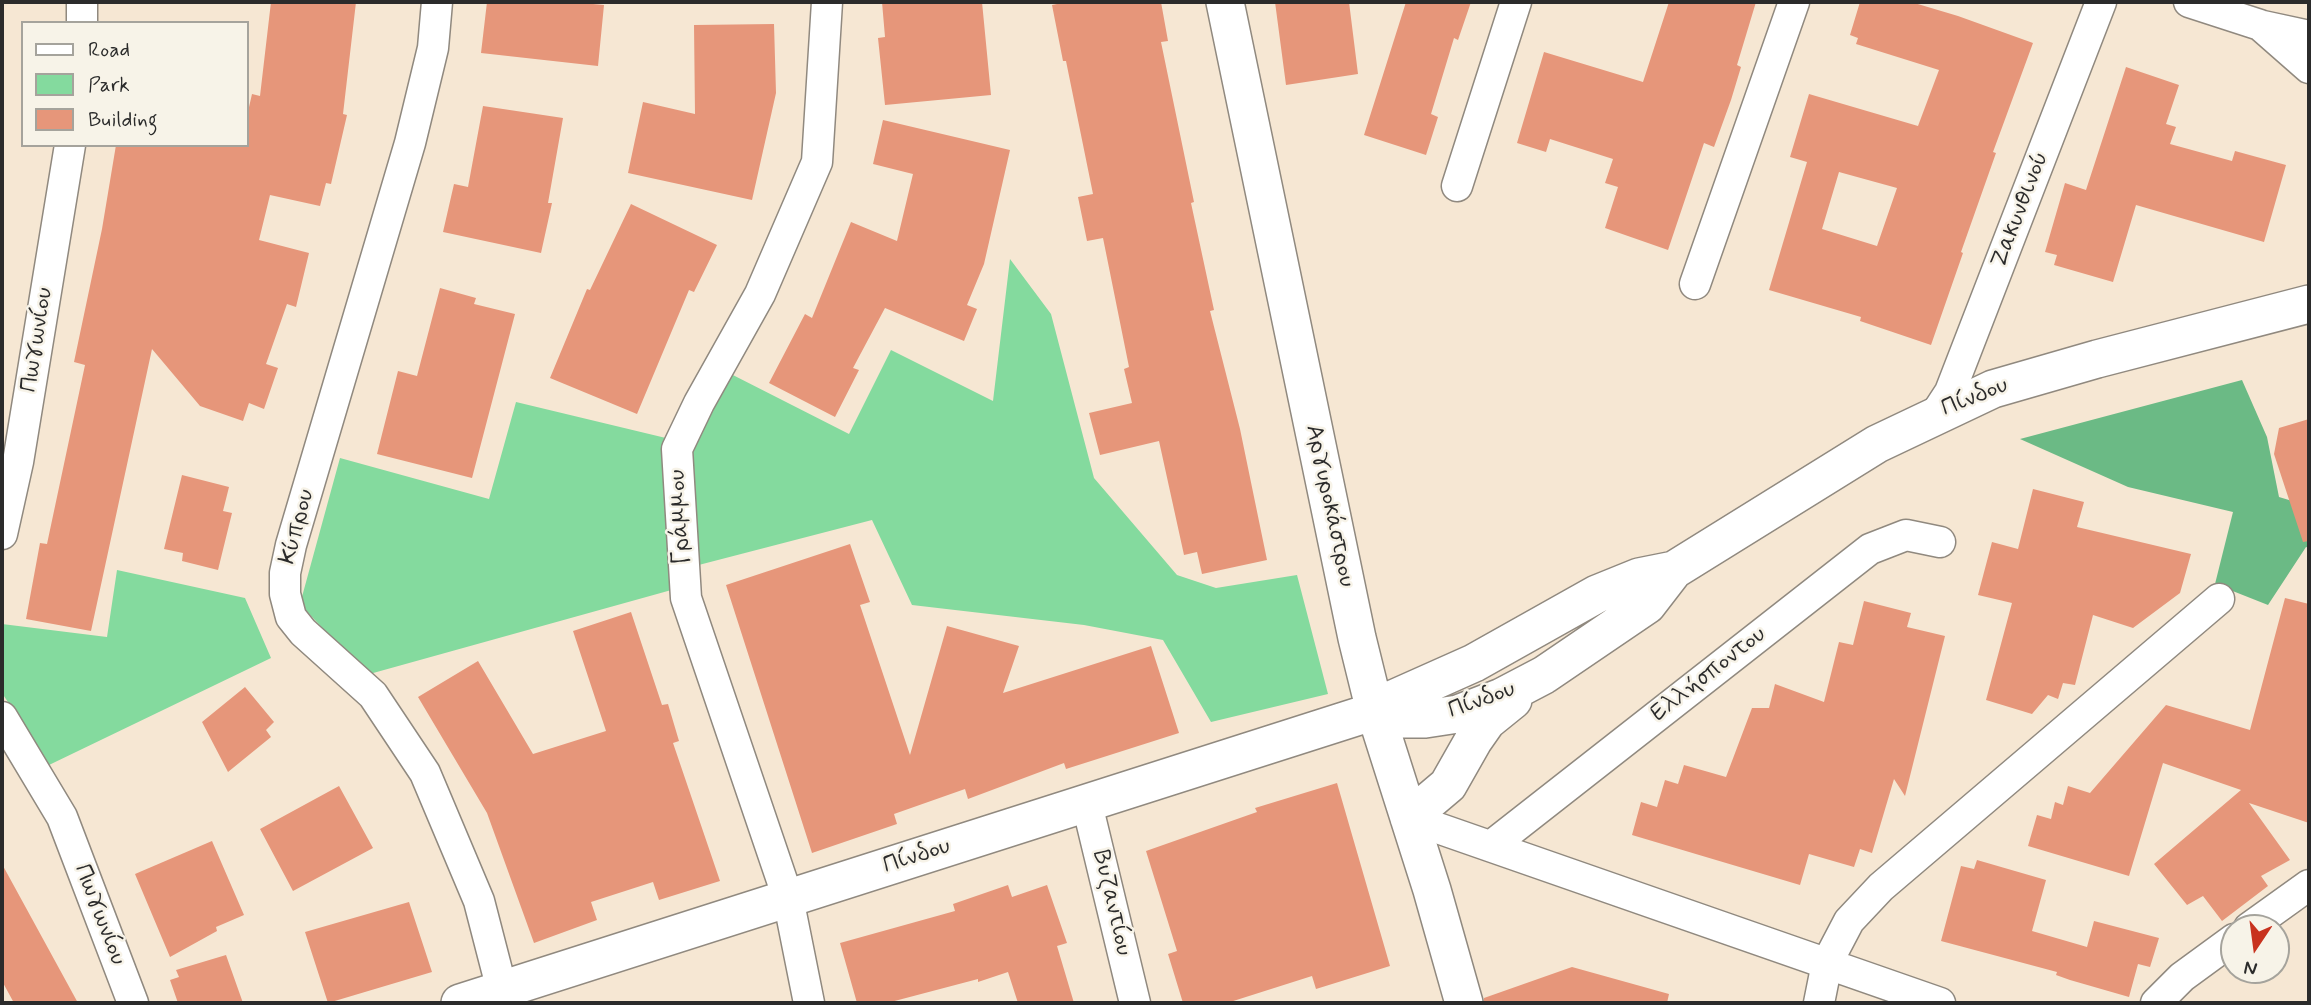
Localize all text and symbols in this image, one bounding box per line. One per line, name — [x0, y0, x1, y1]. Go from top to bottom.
legend — [21, 21, 248, 147]
text: Road — [88, 36, 130, 64]
text: Park — [88, 71, 130, 99]
text: Building — [88, 106, 158, 134]
street label: Ζακυνθινού — [1986, 148, 2056, 272]
street label: Πωγωνίου — [15, 285, 61, 395]
street label: Πίνδου — [1938, 372, 2012, 424]
street label: Αργυροκάστρου — [1298, 422, 1360, 590]
street label: Γράμμου — [664, 469, 698, 565]
street label: Κύπρου — [274, 486, 322, 568]
street label: Ελλήσποντου — [1646, 621, 1772, 729]
street label: Πίνδου — [1445, 676, 1519, 726]
street label: Πίνδου — [880, 833, 954, 881]
street label: Βυζαντίου — [1085, 847, 1137, 959]
street label: Πωγωνίου — [67, 860, 131, 970]
north arrow — [2220, 914, 2290, 984]
text: N — [2242, 954, 2260, 982]

